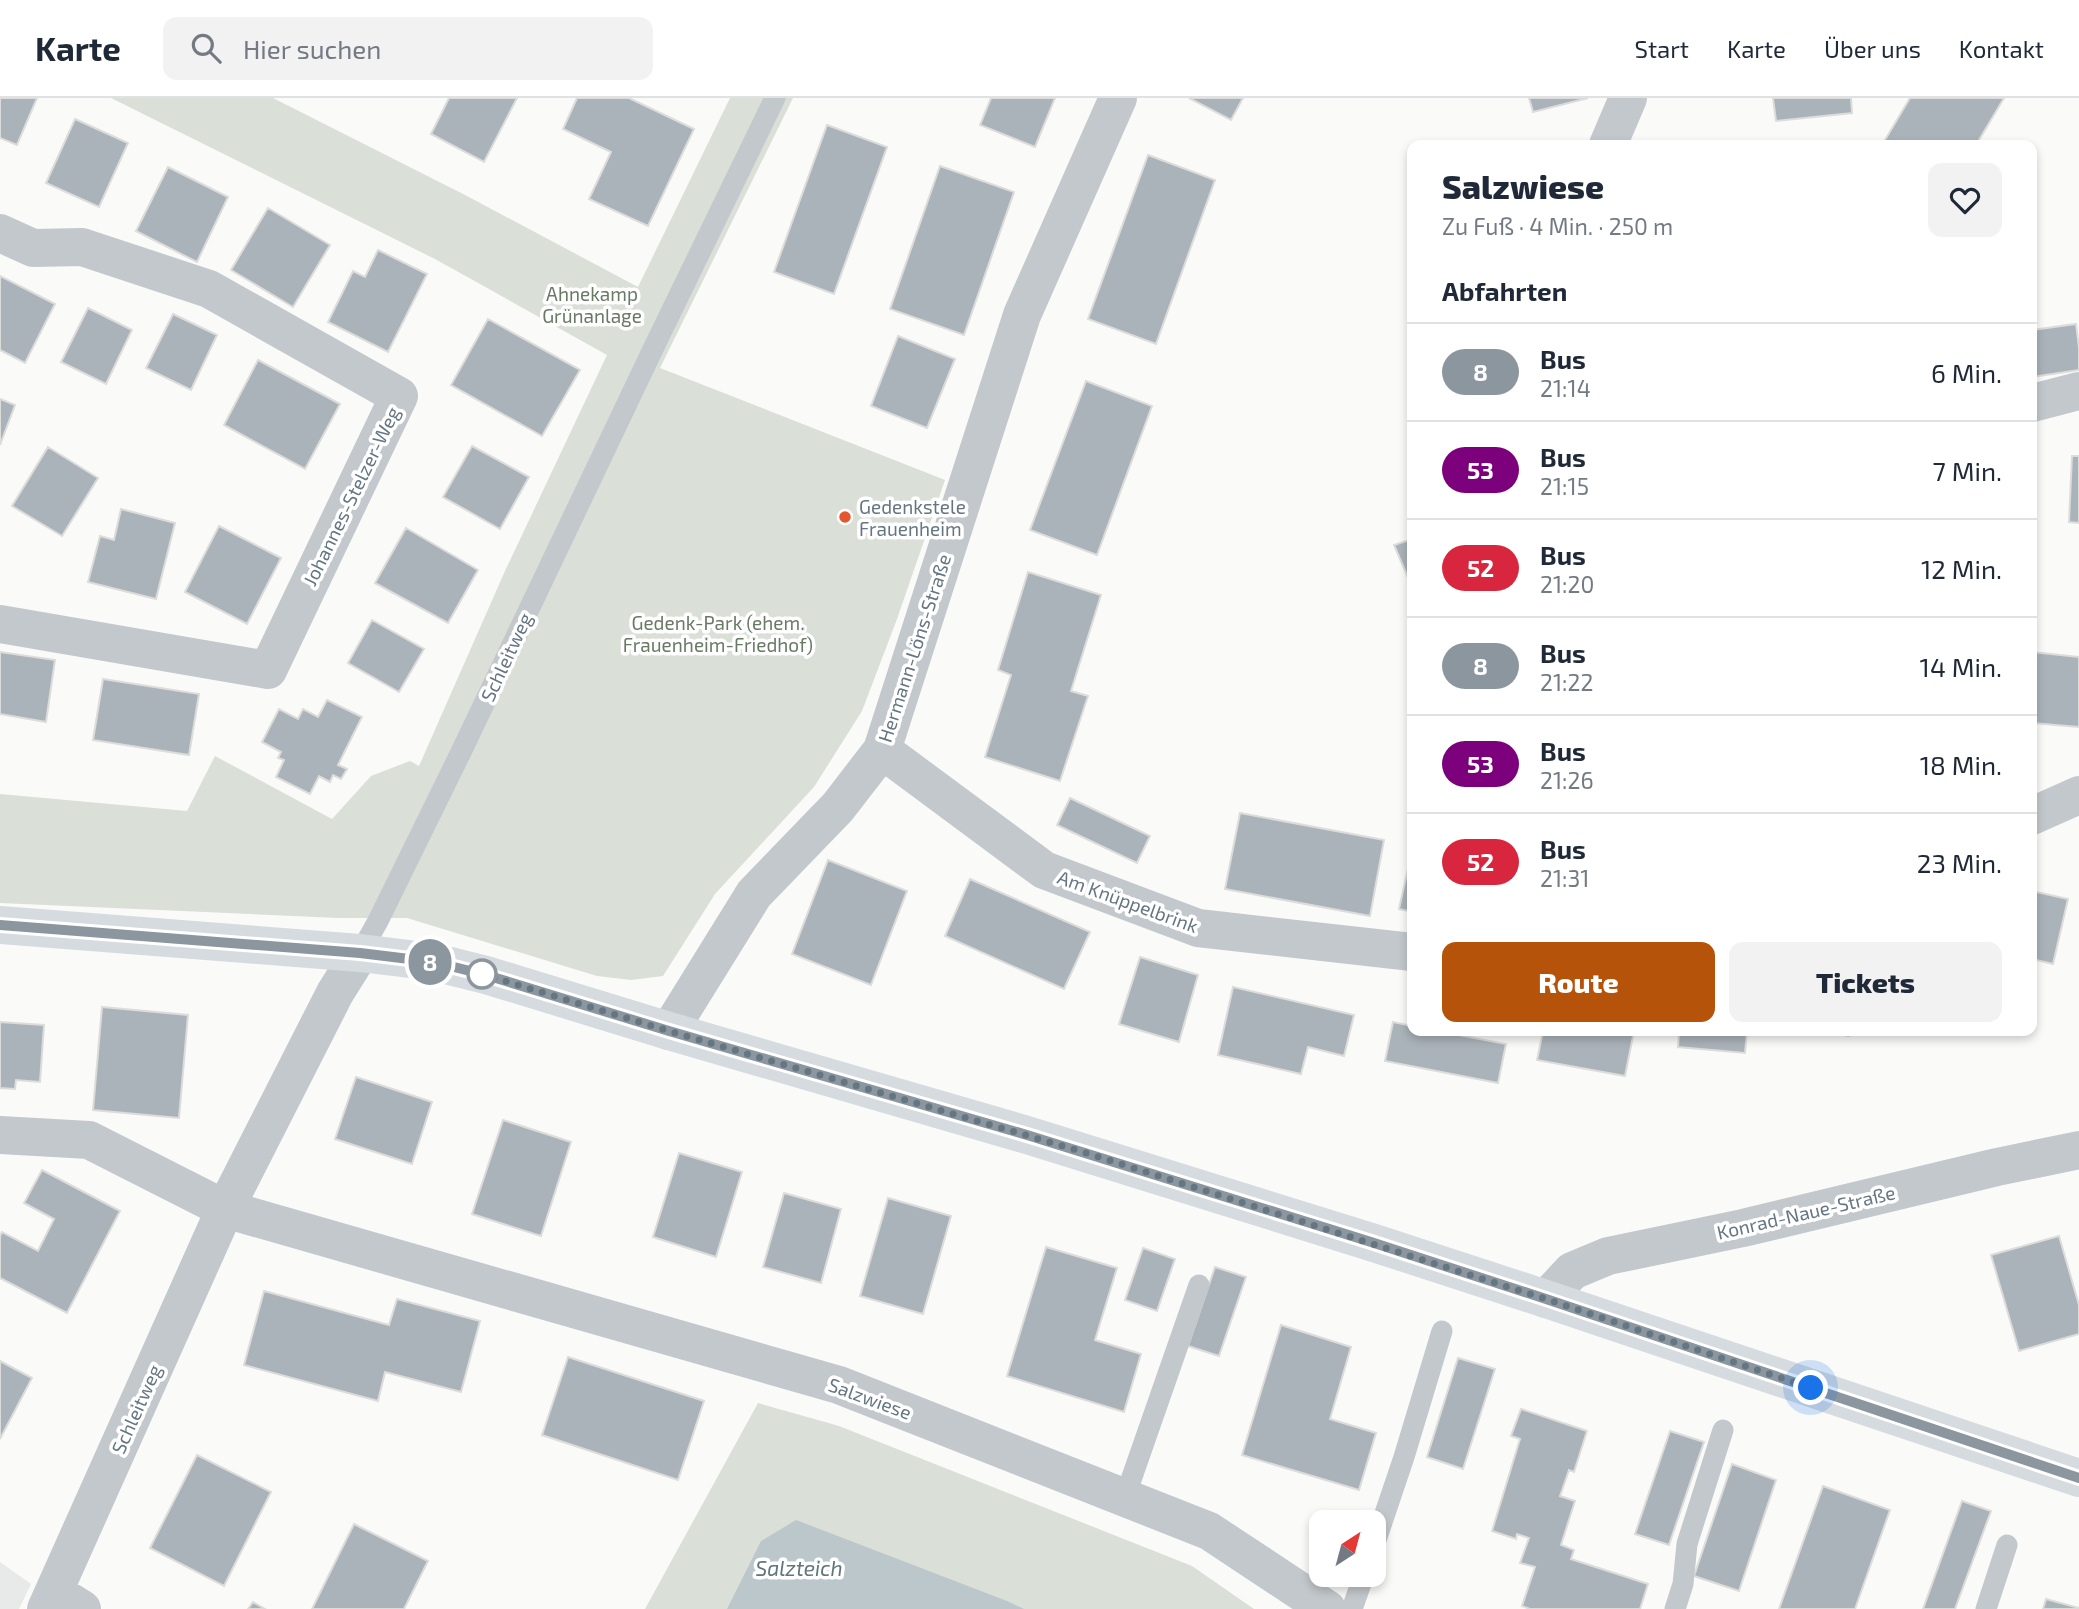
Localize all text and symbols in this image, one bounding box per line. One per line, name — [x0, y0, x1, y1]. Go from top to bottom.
search box — [163, 17, 653, 80]
text: Karte — [35, 28, 121, 68]
icon: search — [187, 29, 225, 67]
text: Hier suchen — [243, 33, 381, 64]
text: Start — [1635, 34, 1689, 63]
text: Karte — [1727, 34, 1786, 63]
text: Über uns — [1824, 34, 1921, 63]
text: Kontakt — [1959, 34, 2044, 63]
button: heart — [1928, 163, 2002, 237]
text: Salzwiese — [1442, 166, 1604, 206]
text: Zu Fuß · 4 Min. · 250 m — [1442, 212, 1673, 240]
text: Abfahrten — [1442, 275, 1567, 306]
park label: Ahnekamp Grünanlage — [542, 282, 642, 327]
text: Bus — [1540, 343, 1586, 374]
text: 8 — [1473, 357, 1488, 386]
text: 6 Min. — [1931, 357, 2002, 388]
text: 21:14 — [1540, 374, 1591, 402]
street label: Johannes-Stelzer-Weg — [298, 403, 404, 589]
text: Bus — [1540, 441, 1586, 472]
text: 53 — [1467, 455, 1494, 484]
text: 7 Min. — [1933, 455, 2002, 486]
text: 21:15 — [1540, 472, 1589, 500]
place label: Gedenkstele Frauenheim — [859, 495, 966, 540]
marker: Gedenkstele Frauenheim — [837, 509, 853, 525]
text: Bus — [1540, 539, 1586, 570]
street label: Hermann-Löns-Straße — [873, 551, 955, 745]
text: 52 — [1467, 553, 1494, 582]
text: 12 Min. — [1921, 553, 2002, 584]
text: 21:20 — [1540, 570, 1594, 598]
street label: Schleitweg — [475, 609, 537, 705]
park label: Gedenk-Park (ehem. Frauenheim-Friedhof) — [623, 611, 813, 656]
text: Bus — [1540, 637, 1586, 668]
text: 8 — [1473, 651, 1488, 680]
text: 14 Min. — [1920, 651, 2002, 682]
text: 21:22 — [1540, 668, 1593, 696]
text: Bus — [1540, 735, 1586, 766]
text: 53 — [1467, 749, 1494, 778]
text: 18 Min. — [1920, 749, 2002, 780]
text: 21:26 — [1540, 766, 1594, 794]
text: Bus — [1540, 833, 1586, 864]
text: 52 — [1467, 847, 1494, 876]
text: 23 Min. — [1917, 847, 2002, 878]
text: 21:31 — [1540, 864, 1589, 892]
street label: Am Knüppelbrink — [1055, 865, 1202, 937]
line badge: 8 — [407, 939, 453, 985]
button: Route — [1442, 942, 1715, 1022]
button: Tickets — [1729, 942, 2002, 1022]
text: 8 — [423, 947, 437, 976]
unlabelled marker — [467, 959, 497, 989]
street label: Konrad-Naue-Straße — [1715, 1180, 1897, 1244]
street label: Schleitweg — [106, 1360, 166, 1457]
your location — [1793, 1370, 1828, 1405]
street label: Salzwiese — [825, 1372, 915, 1424]
north arrow — [1309, 1510, 1386, 1587]
map controls — [1309, 1510, 1386, 1587]
water label: Salzteich — [755, 1555, 843, 1580]

